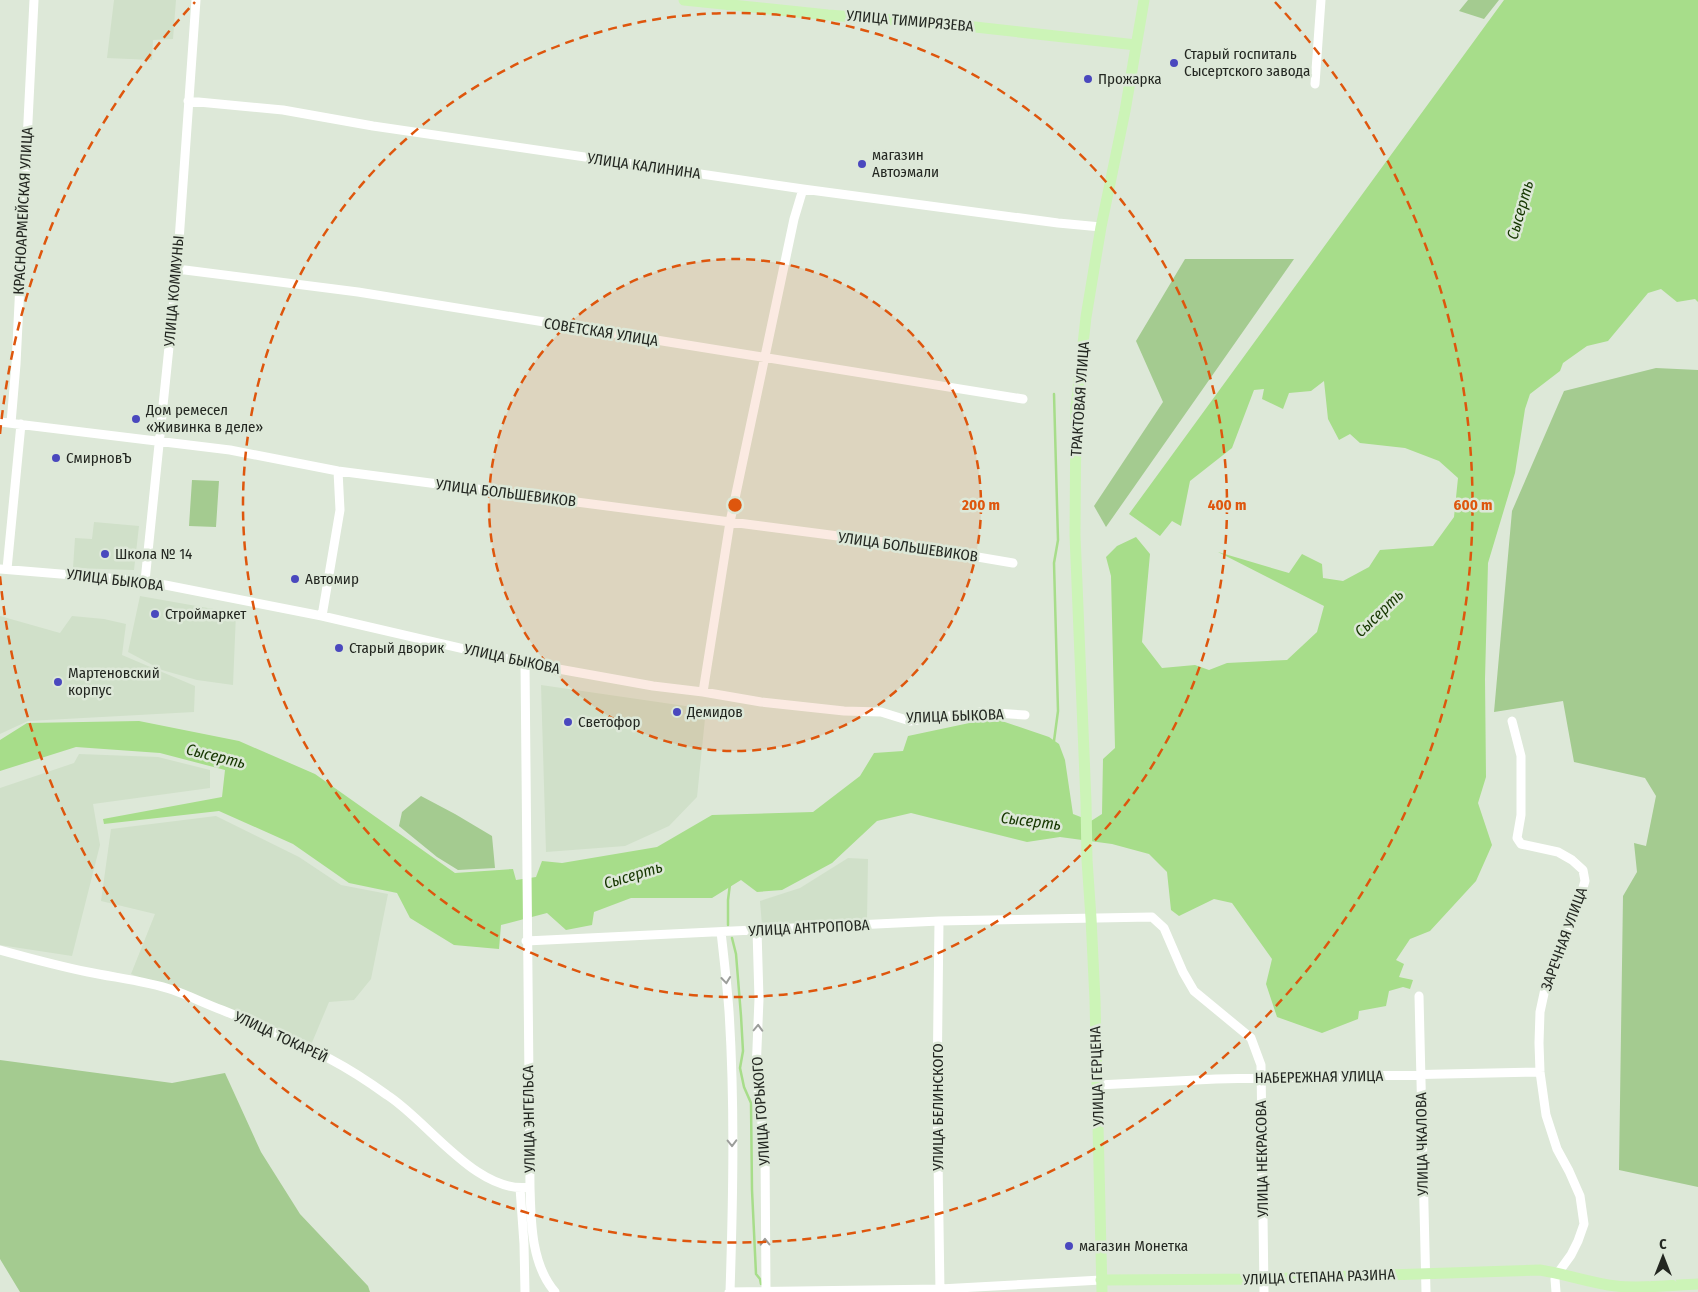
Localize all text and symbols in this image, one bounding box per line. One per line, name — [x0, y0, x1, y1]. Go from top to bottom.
street label: УЛИЦА ТИМИРЯЗЕВА — [845, 6, 974, 36]
place label: Старый госпиталь Сысертского завода — [1184, 45, 1310, 80]
marker: Старый госпиталь Сысертского завода — [1168, 57, 1180, 69]
place label: Прожарка — [1098, 70, 1162, 88]
marker: Прожарка — [1082, 73, 1094, 85]
street label: КРАСНОАРМЕЙСКАЯ УЛИЦА — [10, 127, 36, 295]
place label: магазин Автоэмали — [872, 146, 939, 181]
street label: УЛИЦА КАЛИНИНА — [585, 149, 702, 183]
marker: магазин Автоэмали — [856, 158, 868, 170]
water label: Сысерть — [1503, 178, 1537, 242]
street label: УЛИЦА КОММУНЫ — [160, 235, 188, 348]
street label: СОВЕТСКАЯ УЛИЦА — [543, 314, 660, 350]
street label: ТРАКТОВАЯ УЛИЦА — [1067, 341, 1093, 457]
place label: Дом ремесел «Живинка в деле» — [145, 401, 263, 436]
marker: Дом ремесел «Живинка в деле» — [130, 413, 142, 425]
place label: СмирновЪ — [66, 449, 132, 467]
marker: СмирновЪ — [50, 452, 62, 464]
street label: УЛИЦА БОЛЬШЕВИКОВ — [434, 475, 577, 511]
centre of rings — [726, 496, 744, 514]
text: 200 m — [961, 496, 1000, 514]
text: 400 m — [1208, 496, 1246, 514]
text: 600 m — [1454, 496, 1492, 514]
street label: УЛИЦА БОЛЬШЕВИКОВ — [836, 528, 979, 566]
place label: Школа № 14 — [115, 545, 192, 563]
marker: Школа № 14 — [99, 548, 111, 560]
street label: УЛИЦА БЫКОВА — [64, 565, 165, 595]
place label: Автомир — [305, 570, 359, 588]
marker: Автомир — [289, 573, 301, 585]
water label: Сысерть — [1351, 585, 1407, 641]
place label: Строймаркет — [165, 605, 247, 623]
marker: Строймаркет — [149, 608, 161, 620]
place label: Старый дворик — [349, 639, 444, 657]
street label: УЛИЦА БЫКОВА — [461, 640, 562, 678]
marker: Старый дворик — [333, 642, 345, 654]
place label: Мартеновский корпус — [68, 664, 160, 699]
marker: Мартеновский корпус — [52, 676, 64, 688]
place label: Демидов — [686, 703, 743, 721]
street label: УЛИЦА БЫКОВА — [905, 705, 1004, 727]
marker: Демидов — [671, 706, 683, 718]
place label: Светофор — [578, 713, 640, 731]
marker: Светофор — [562, 716, 574, 728]
water label: Сысерть — [184, 739, 248, 773]
water label: Сысерть — [1000, 808, 1062, 834]
water label: Сысерть — [601, 857, 665, 893]
street label: ЗАРЕЧНАЯ УЛИЦА — [1537, 885, 1591, 993]
street label: УЛИЦА АНТРОПОВА — [747, 916, 870, 940]
one-way arrow — [720, 977, 731, 985]
street label: УЛИЦА ТОКАРЕЙ — [230, 1007, 331, 1067]
one-way arrow — [752, 1023, 763, 1031]
street label: УЛИЦА ГЕРЦЕНА — [1086, 1026, 1108, 1127]
street label: УЛИЦА БЕЛИНСКОГО — [929, 1043, 947, 1172]
street label: УЛИЦА ГОРЬКОГО — [748, 1056, 774, 1167]
street label: УЛИЦА ЭНГЕЛЬСА — [519, 1065, 539, 1174]
street label: НАБЕРЕЖНАЯ УЛИЦА — [1255, 1067, 1383, 1087]
street label: УЛИЦА ЧКАЛОВА — [1412, 1092, 1432, 1197]
street label: УЛИЦА НЕКРАСОВА — [1252, 1100, 1272, 1219]
one-way arrow — [727, 1139, 738, 1147]
north arrow — [1638, 1232, 1688, 1282]
text: С — [1659, 1236, 1667, 1253]
place label: магазин Монетка — [1079, 1237, 1188, 1255]
one-way arrow — [760, 1238, 770, 1246]
marker: магазин Монетка — [1063, 1240, 1075, 1252]
street label: УЛИЦА СТЕПАНА РАЗИНА — [1242, 1265, 1396, 1289]

